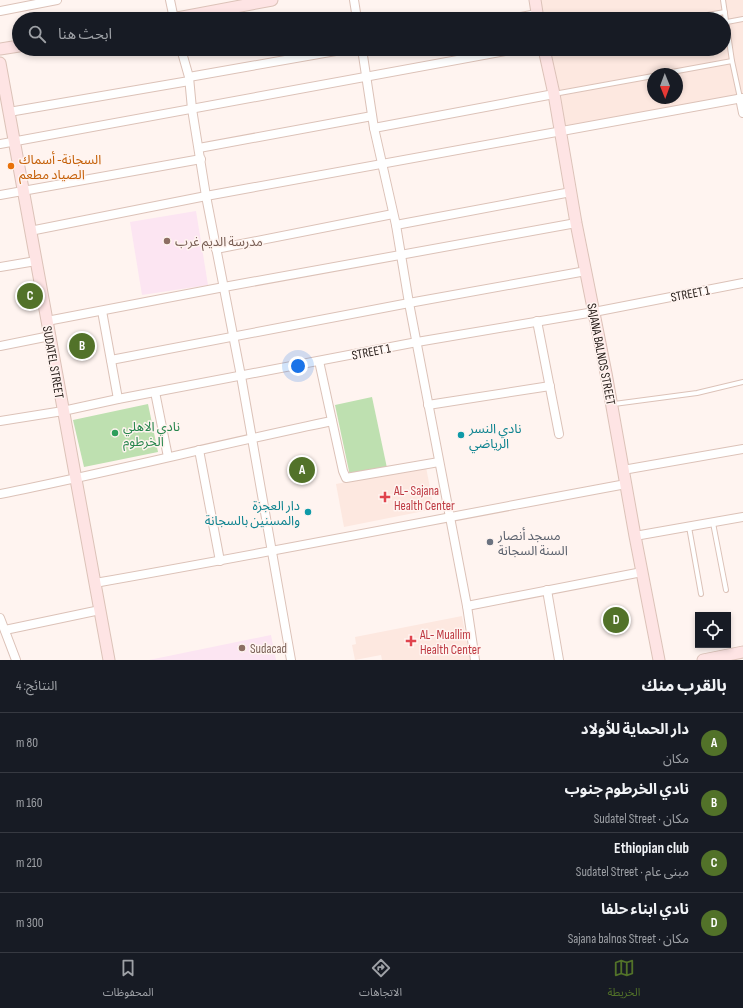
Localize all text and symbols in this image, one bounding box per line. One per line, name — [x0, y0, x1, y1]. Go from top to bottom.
search box — [12, 12, 731, 56]
icon: search — [26, 23, 48, 45]
text: ابحث هنا — [58, 25, 112, 44]
north arrow — [647, 68, 683, 104]
place label: السجانة- أسماك الصياد مطعم — [19, 151, 101, 185]
marker: السجانة- أسماك الصياد مطعم — [6, 161, 16, 171]
place label: مدرسة الديم غرب — [175, 234, 263, 252]
marker: مدرسة الديم غرب — [162, 236, 172, 246]
pin: C — [17, 281, 43, 311]
street label: STREET 1 — [669, 282, 711, 306]
street label: SAJANA BALNOS STREET — [583, 302, 619, 406]
street label: SUDATEL STREET — [39, 325, 67, 400]
pin: B — [69, 331, 95, 361]
street label: STREET 1 — [350, 340, 392, 364]
your location — [288, 356, 308, 376]
place label: نادي الاهلي الخرطوم — [123, 419, 180, 451]
place label: نادي النسر الرياضي — [468, 421, 522, 454]
marker: نادي الاهلي الخرطوم — [110, 428, 120, 438]
marker: نادي النسر الرياضي — [456, 430, 466, 440]
pin: A — [289, 455, 315, 485]
place label: AL- Sajana Health Center — [393, 483, 455, 514]
marker: AL- Sajana Health Center — [379, 491, 391, 503]
place label: دار العجزة والمسنين بالسجانة — [205, 498, 300, 529]
marker: دار العجزة والمسنين بالسجانة — [303, 507, 313, 517]
place label: مسجد أنصار السنة السجانة — [497, 527, 568, 559]
marker: مسجد أنصار السنة السجانة — [485, 537, 495, 547]
pin: D — [603, 605, 629, 635]
map controls — [695, 612, 731, 648]
button: locate — [695, 612, 731, 648]
place label: AL- Muallim Health Center — [419, 627, 481, 658]
marker: AL- Muallim Health Center — [405, 635, 417, 647]
place label: Sudacad — [250, 641, 287, 657]
marker: Sudacad — [237, 643, 247, 653]
text: بالقرب منك — [641, 676, 727, 696]
text: النتائج: 4 — [16, 678, 57, 694]
text: دار الحماية للأولاد — [581, 720, 689, 739]
text: 80 m — [16, 735, 38, 751]
text: A — [711, 735, 717, 751]
text: مكان — [663, 751, 689, 767]
text: نادي الخرطوم جنوب — [565, 780, 689, 799]
text: 160 m — [16, 795, 42, 811]
text: B — [711, 795, 717, 811]
text: مكان · Sudatel Street — [594, 811, 689, 827]
text: Ethiopian club — [614, 839, 689, 858]
text: 210 m — [16, 855, 42, 871]
text: C — [711, 855, 717, 871]
text: مبنى عام · Sudatel Street — [576, 864, 689, 880]
text: نادي ابناء حلفا — [601, 900, 689, 919]
text: 300 m — [16, 915, 43, 931]
text: D — [711, 915, 717, 931]
text: مكان · Sajana balnos Street — [568, 931, 689, 947]
tab: المحفوظات — [103, 957, 154, 1004]
tab: الاتجاهات — [359, 957, 402, 1004]
tab: الخريطة — [607, 957, 640, 1004]

